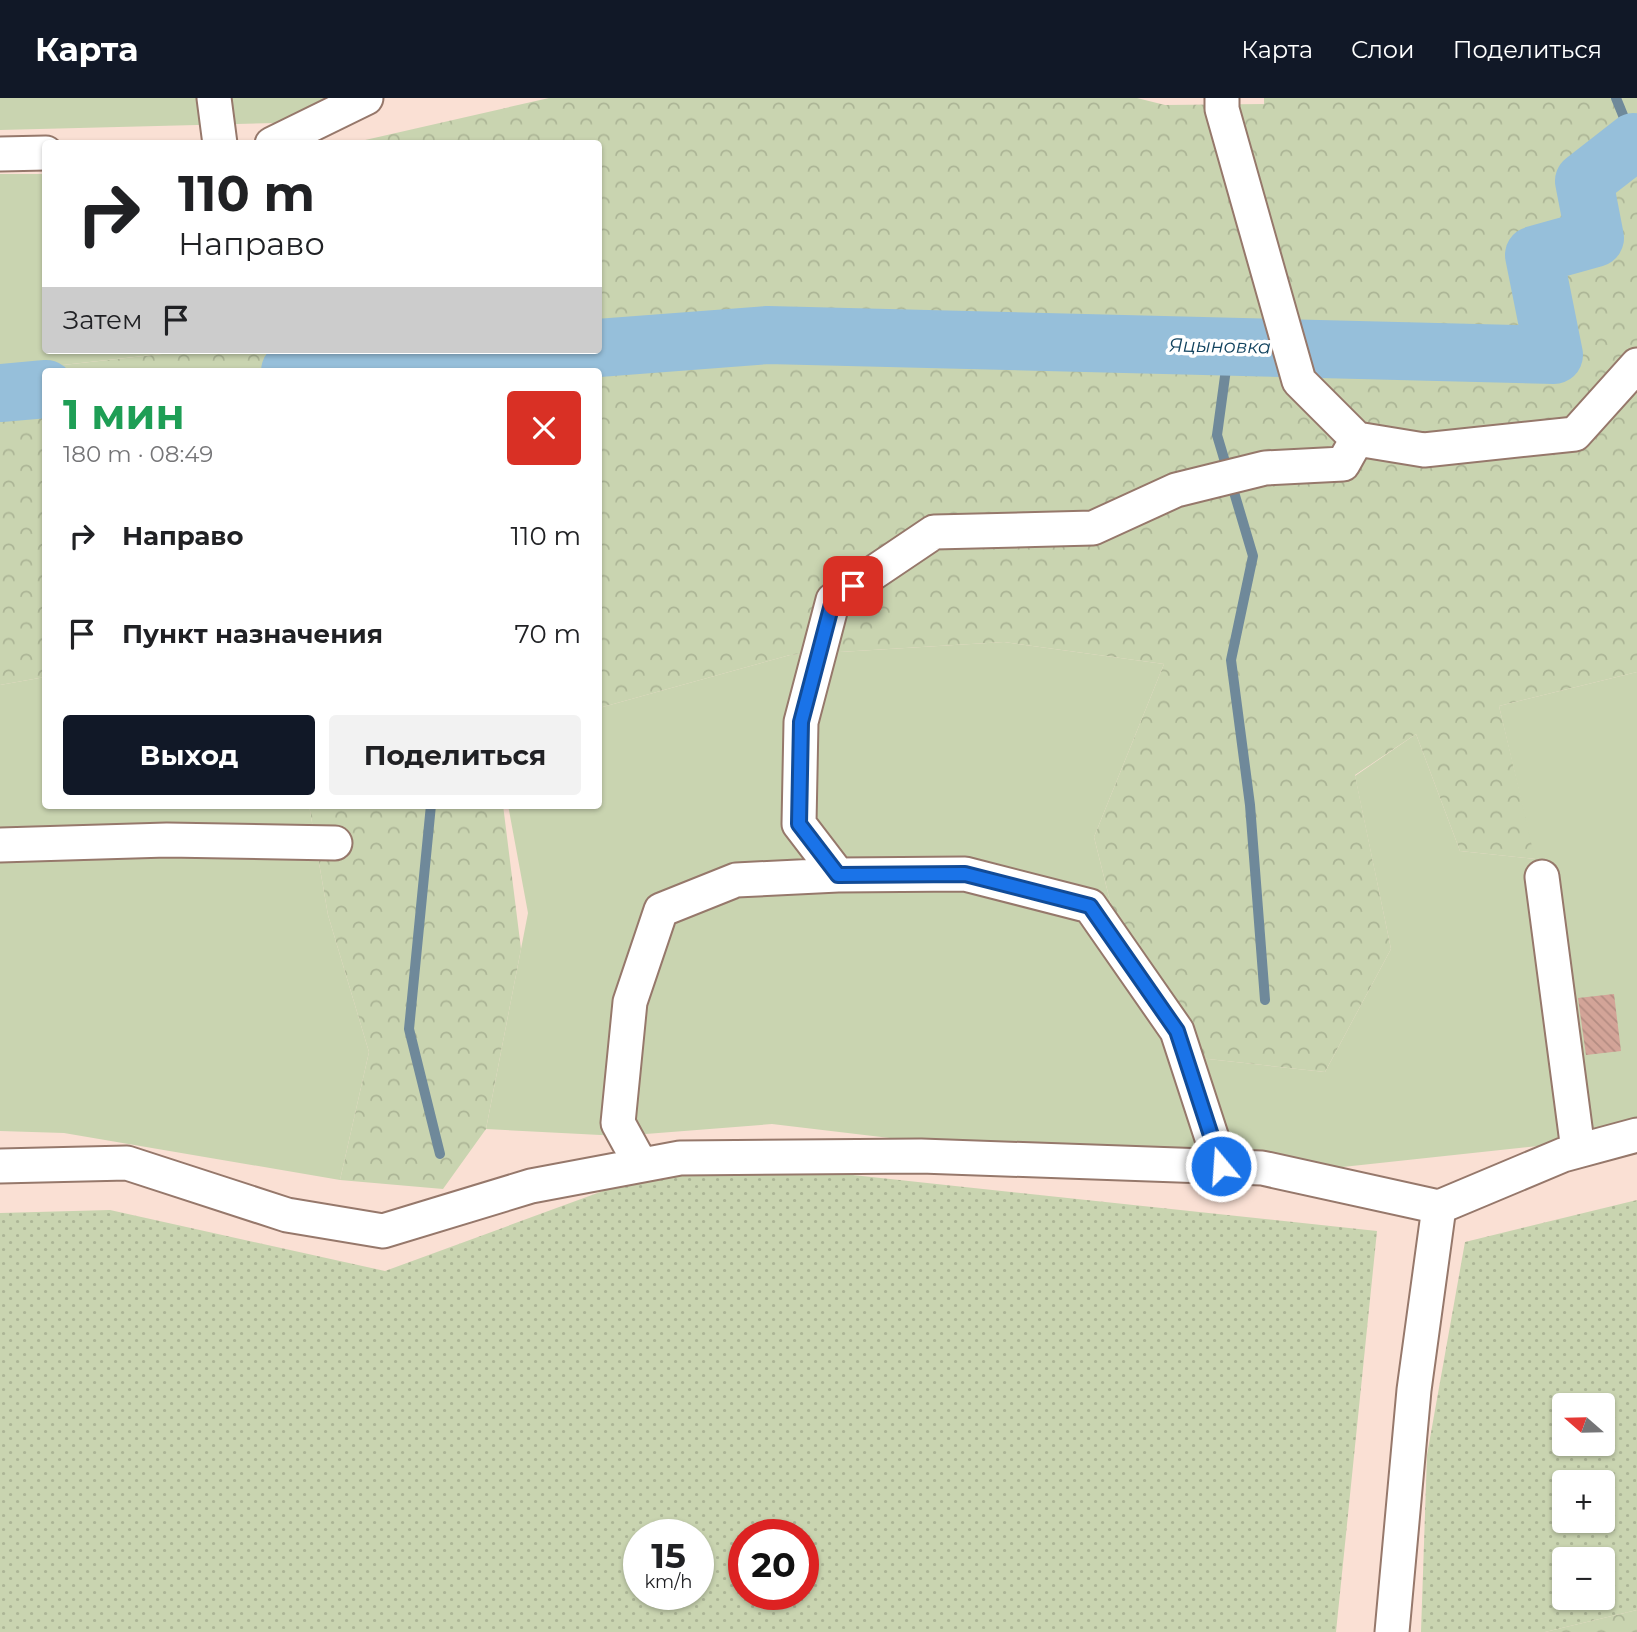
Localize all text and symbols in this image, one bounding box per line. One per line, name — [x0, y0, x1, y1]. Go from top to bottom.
text: Карта — [35, 29, 138, 69]
text: Карта — [1241, 35, 1313, 64]
text: Слои — [1351, 35, 1415, 64]
text: Поделиться — [1453, 35, 1602, 64]
text: 110 m — [178, 164, 315, 223]
icon: right — [63, 168, 154, 259]
text: Направо — [178, 224, 325, 263]
icon: arrive — [157, 301, 195, 339]
text: Затем — [63, 304, 143, 336]
water label: Яцыновка — [1169, 334, 1271, 358]
text: 1 мин — [63, 388, 185, 440]
button: close — [507, 391, 581, 465]
text: 180 m · 08:49 — [63, 440, 213, 468]
icon: right — [63, 517, 101, 555]
text: Направо — [122, 520, 243, 552]
text: 110 m — [511, 520, 581, 552]
pin — [823, 556, 883, 616]
icon: arrive — [834, 567, 872, 605]
icon: arrive — [63, 615, 101, 653]
text: Пункт назначения — [122, 618, 383, 650]
text: 70 m — [515, 618, 581, 650]
button: Выход — [63, 715, 315, 795]
button: Поделиться — [329, 715, 581, 795]
position arrow — [1184, 1129, 1258, 1203]
north arrow — [1552, 1393, 1615, 1456]
map controls — [1552, 1393, 1615, 1610]
button: + — [1552, 1470, 1615, 1533]
speed limit sign: 20 — [728, 1519, 819, 1610]
text: 15 — [651, 1534, 686, 1577]
button: − — [1552, 1547, 1615, 1610]
text: km/h — [644, 1571, 693, 1593]

